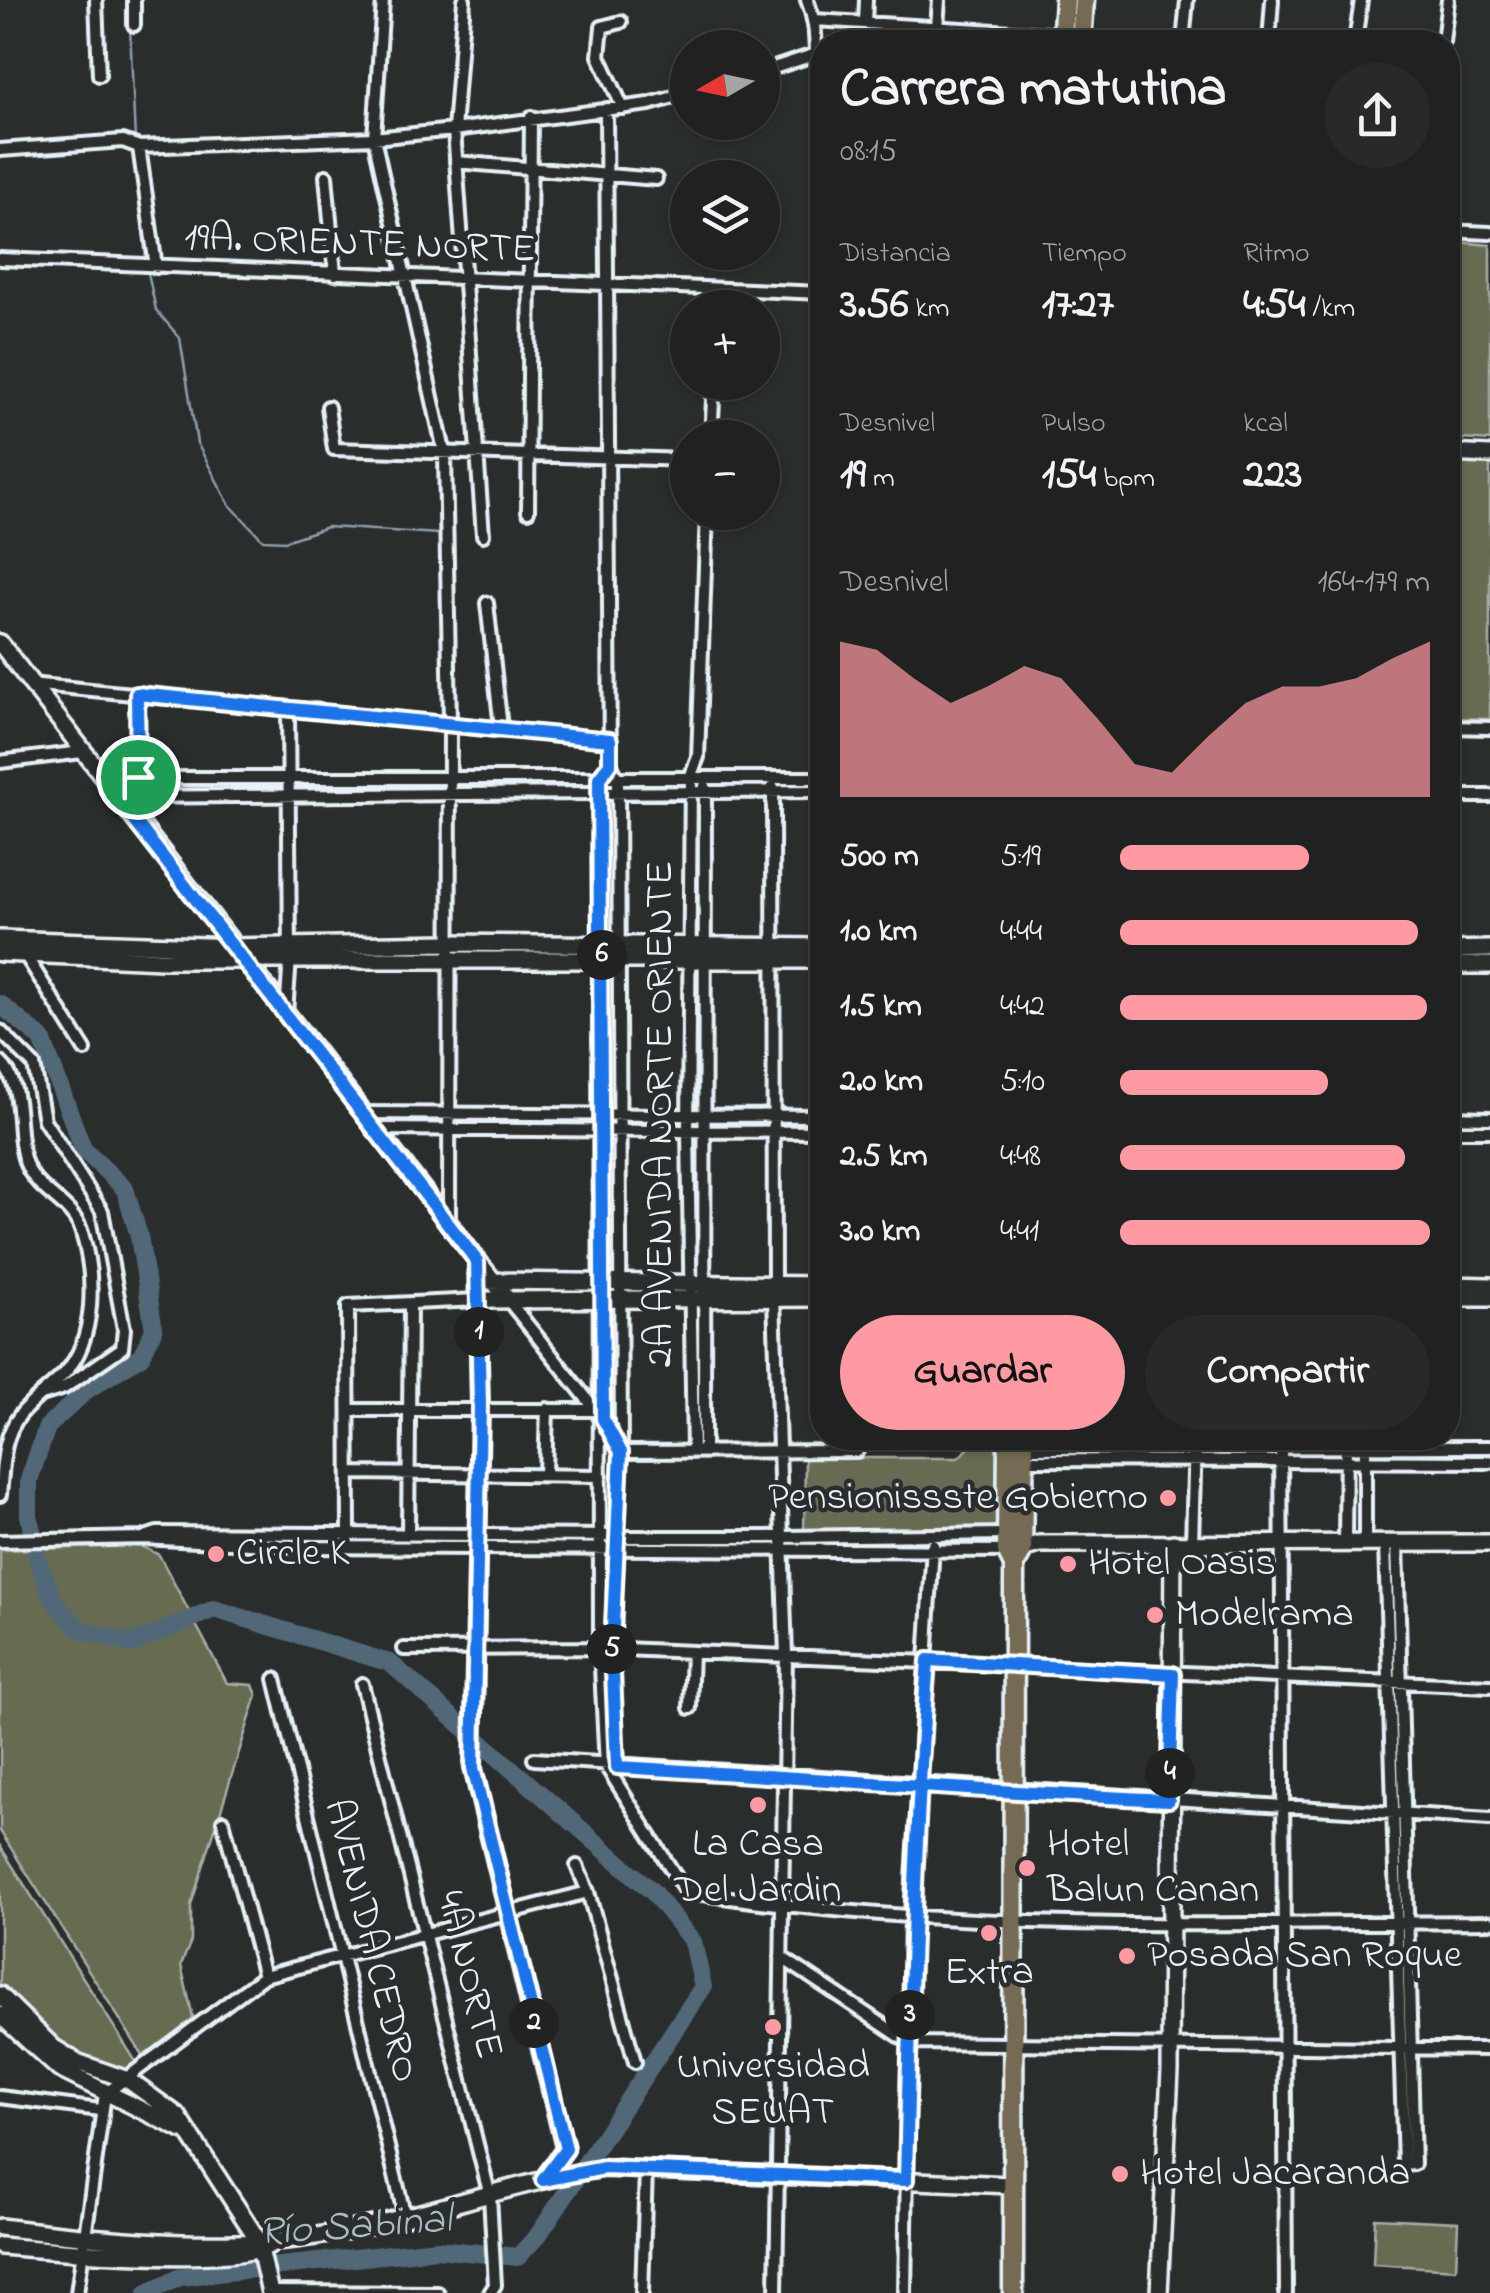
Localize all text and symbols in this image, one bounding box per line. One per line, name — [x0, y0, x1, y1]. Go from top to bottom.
north arrow — [670, 30, 780, 140]
map controls — [670, 30, 780, 530]
text: Carrera matutina — [840, 51, 1227, 131]
button: share — [1325, 63, 1430, 168]
text: 08:15 — [840, 129, 897, 176]
button: layers — [670, 160, 780, 270]
street label: 19A. ORIENTE NORTE — [183, 209, 537, 281]
text: Distancia — [840, 234, 951, 275]
text: Tiempo — [1042, 234, 1127, 275]
text: Ritmo — [1243, 234, 1310, 275]
text: 3.56 — [840, 275, 908, 336]
text: 17:27 — [1042, 275, 1114, 336]
text: 4:54 — [1243, 275, 1306, 336]
text: km — [908, 289, 949, 330]
text: /km — [1306, 289, 1355, 330]
button: + — [670, 290, 780, 400]
text: Desnivel — [840, 404, 935, 445]
text: Pulso — [1042, 404, 1106, 445]
text: kcal — [1243, 404, 1288, 445]
button: − — [670, 420, 780, 530]
text: 19 — [840, 445, 866, 506]
text: 154 — [1042, 445, 1096, 506]
text: 223 — [1243, 445, 1302, 506]
text: m — [866, 459, 895, 500]
text: bpm — [1096, 459, 1155, 500]
text: Desnivel — [840, 560, 949, 607]
text: 164–179 m — [1318, 560, 1430, 607]
pin — [96, 735, 181, 820]
icon: arrive — [111, 750, 166, 805]
text: 500 m — [840, 834, 919, 881]
text: 5:19 — [1000, 834, 1041, 881]
street label: 2A AVENIDA NORTE ORIENTE — [632, 861, 691, 1367]
text: 1.0 km — [840, 909, 917, 956]
text: 4:44 — [1000, 909, 1042, 956]
pin: 6 — [577, 930, 627, 980]
text: 6 — [596, 934, 608, 975]
text: 1.5 km — [840, 984, 922, 1031]
text: 4:42 — [1000, 984, 1045, 1031]
text: 2.0 km — [840, 1059, 923, 1106]
text: 5:10 — [1000, 1059, 1045, 1106]
text: 2.5 km — [840, 1134, 928, 1181]
text: 4:48 — [1000, 1134, 1041, 1181]
text: 3.0 km — [840, 1209, 920, 1256]
text: 4:41 — [1000, 1209, 1039, 1256]
pin: 1 — [454, 1307, 504, 1357]
text: 1 — [475, 1311, 483, 1352]
button: Guardar — [840, 1315, 1125, 1430]
button: Compartir — [1145, 1315, 1430, 1430]
place label: Pensionissste Gobierno — [768, 1469, 1148, 1528]
marker: Pensionissste Gobierno — [1157, 1487, 1179, 1509]
place label: Circle K — [236, 1525, 350, 1584]
place label: Hotel Oasis — [1088, 1535, 1276, 1594]
marker: Circle K — [205, 1543, 227, 1565]
marker: Hotel Oasis — [1057, 1553, 1079, 1575]
place label: Modelrama — [1175, 1586, 1354, 1645]
marker: Modelrama — [1144, 1604, 1166, 1626]
pin: 5 — [587, 1624, 637, 1674]
text: 5 — [604, 1628, 620, 1669]
pin: 4 — [1145, 1748, 1195, 1798]
text: 4 — [1164, 1752, 1176, 1793]
street label: AVENIDA CEDRO — [306, 1793, 434, 2089]
marker: La Casa Del Jardin — [747, 1794, 769, 1816]
place label: La Casa Del Jardin — [674, 1816, 841, 1921]
place label: Hotel Balun Canan — [1046, 1816, 1259, 1921]
marker: Hotel Balun Canan — [1016, 1857, 1038, 1879]
street label: 4A NORTE — [419, 1885, 517, 2065]
marker: Extra — [978, 1922, 1000, 1944]
place label: Posada San Roque — [1147, 1927, 1462, 1986]
place label: Extra — [944, 1944, 1034, 2003]
marker: Posada San Roque — [1116, 1945, 1138, 1967]
pin: 3 — [885, 1990, 935, 2040]
text: 3 — [904, 1994, 916, 2035]
pin: 2 — [509, 1998, 559, 2048]
text: 2 — [527, 2002, 541, 2043]
marker: Universidad SEUAT — [762, 2016, 784, 2038]
place label: Universidad SEUAT — [676, 2038, 870, 2143]
place label: Hotel Jacaranda — [1140, 2145, 1410, 2204]
marker: Hotel Jacaranda — [1109, 2163, 1131, 2185]
water label: Río Sabinal — [257, 2189, 458, 2264]

